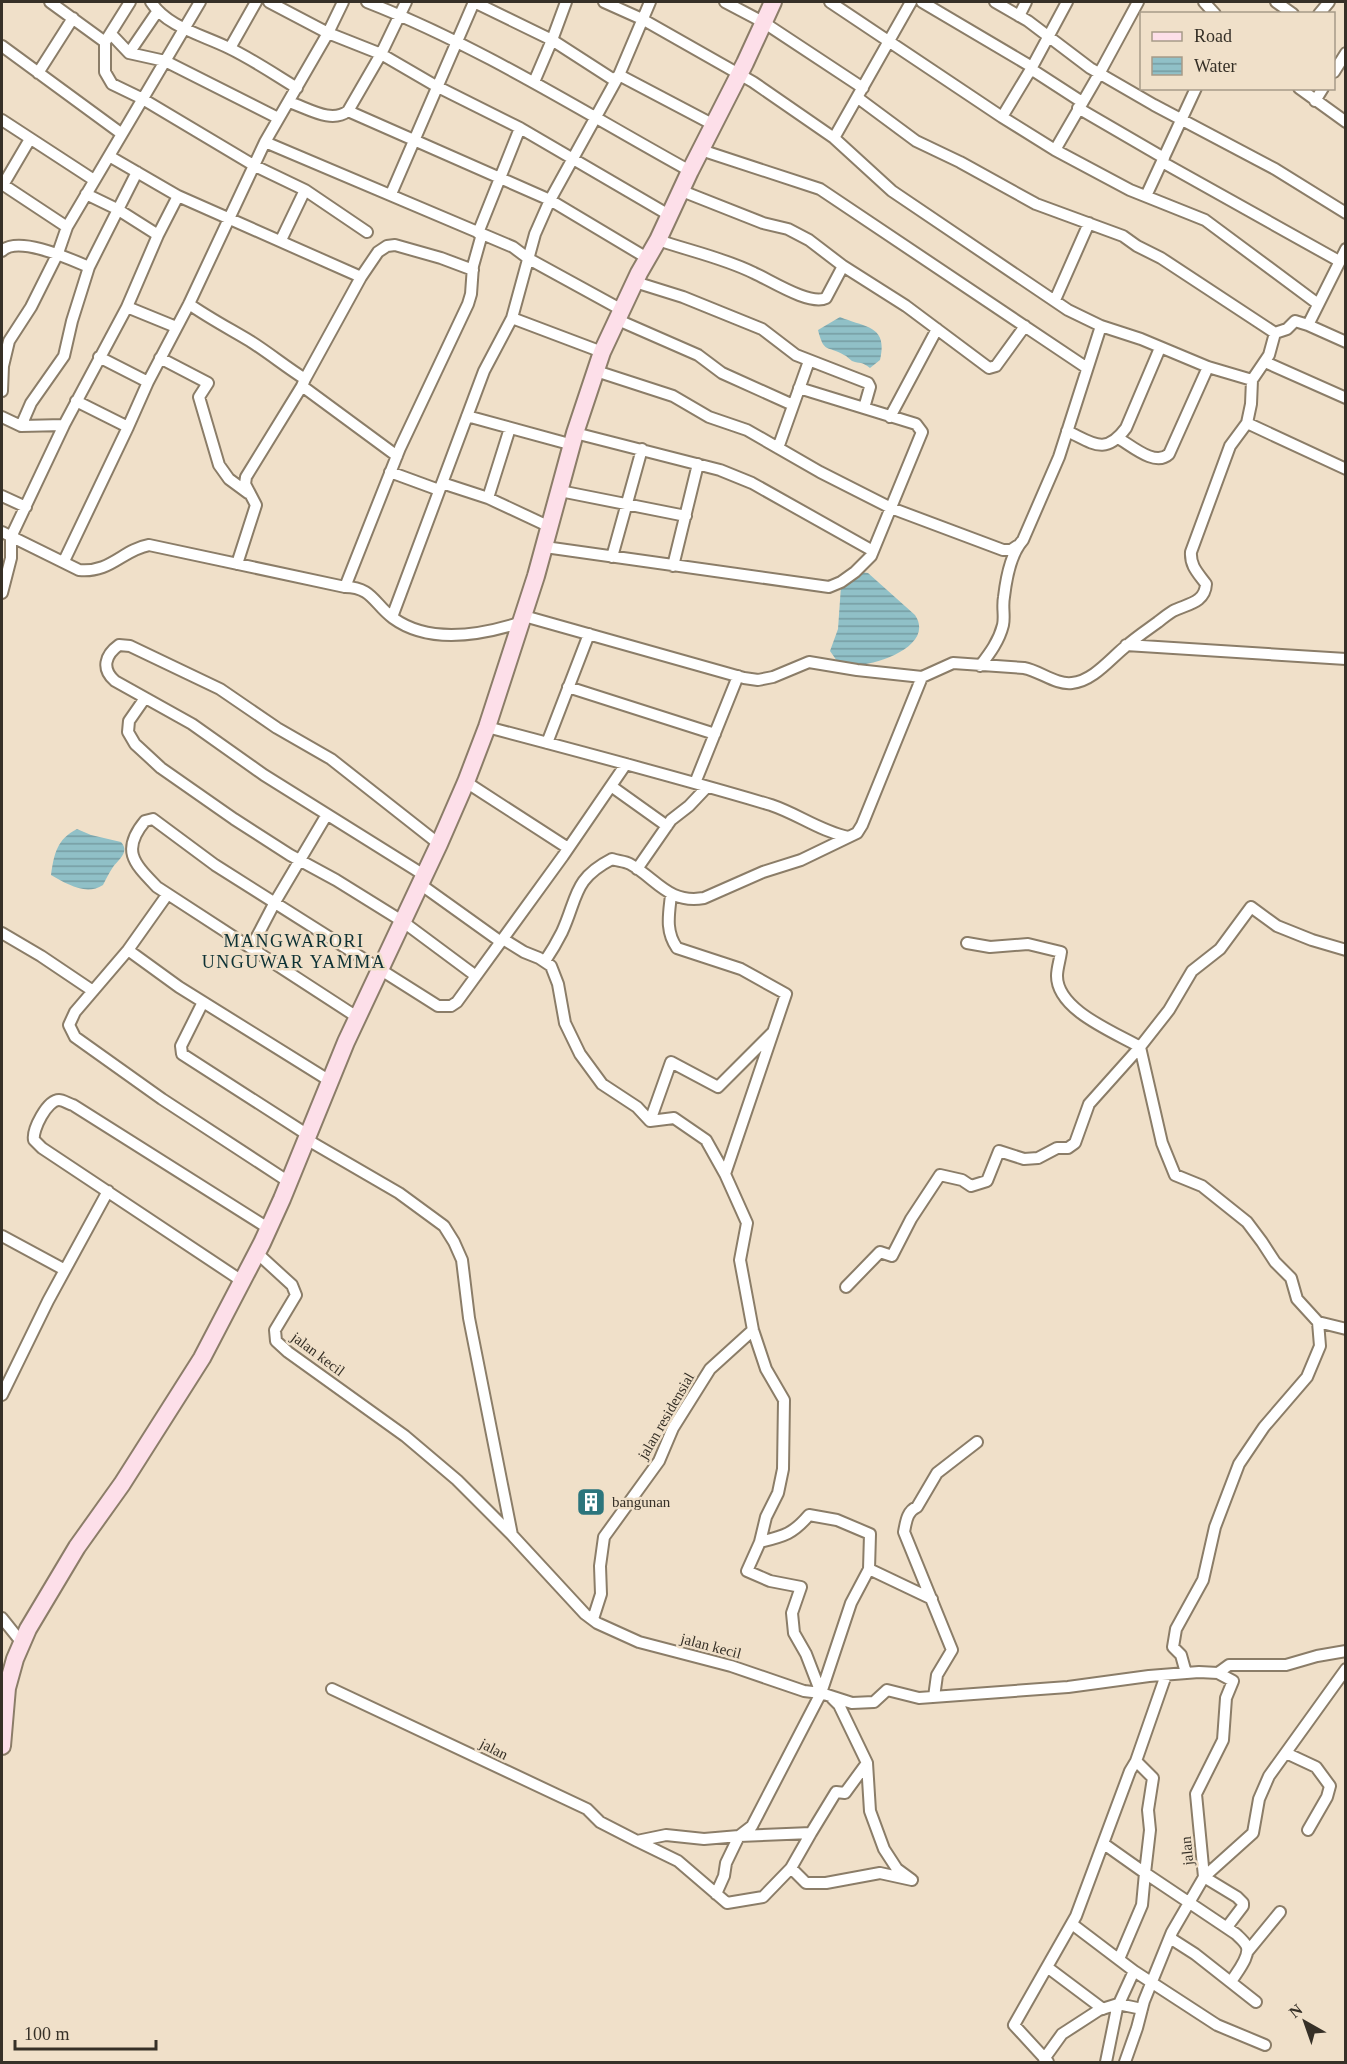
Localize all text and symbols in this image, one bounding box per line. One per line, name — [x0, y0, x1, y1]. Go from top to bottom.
legend — [1140, 12, 1335, 90]
text: Road — [1194, 26, 1232, 46]
text: Water — [1194, 56, 1237, 76]
district label: MANGWARORI UNGUWAR YAMMA — [202, 931, 386, 972]
street label: jalan kecil — [288, 1328, 348, 1379]
street label: jalan residensial — [634, 1370, 697, 1463]
building icon: bangunan — [575, 1486, 607, 1518]
place label: bangunan — [612, 1494, 671, 1510]
street label: jalan kecil — [678, 1630, 743, 1662]
street label: jalan — [476, 1735, 511, 1763]
street label: jalan — [1178, 1835, 1196, 1867]
north arrow — [1275, 1992, 1335, 2052]
text: N — [1286, 2000, 1306, 2021]
scale bar — [15, 2013, 156, 2051]
text: 100 m — [24, 2024, 70, 2044]

